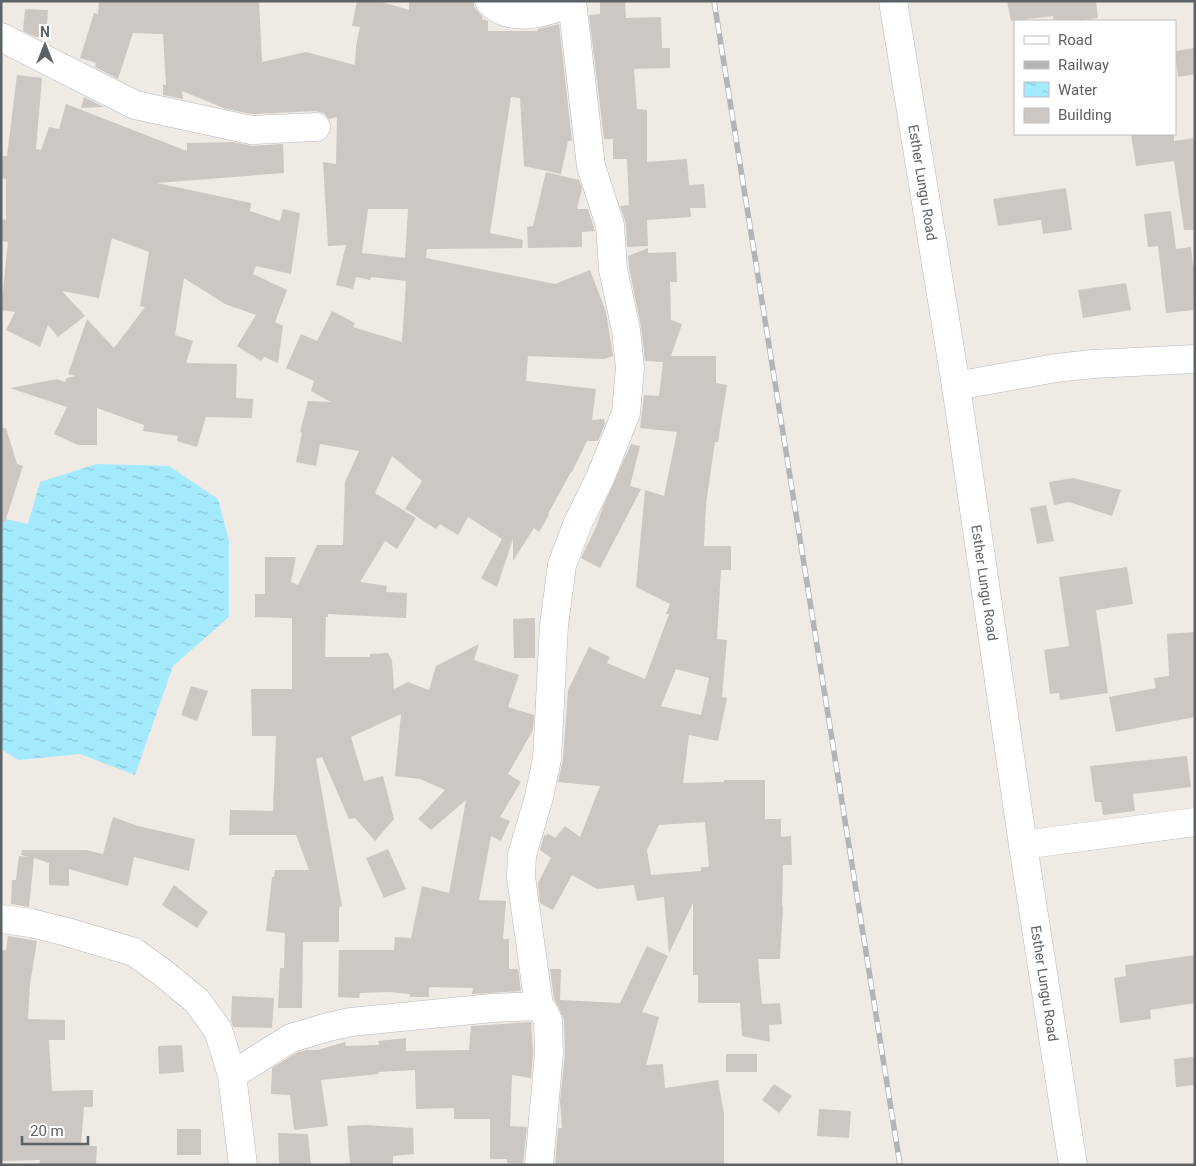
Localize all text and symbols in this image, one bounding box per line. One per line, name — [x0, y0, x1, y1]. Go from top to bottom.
north arrow — [20, 20, 70, 70]
legend — [1014, 20, 1176, 135]
text: N — [40, 24, 50, 40]
text: Road — [1058, 31, 1092, 49]
text: Railway — [1058, 56, 1109, 74]
text: Water — [1058, 81, 1097, 99]
text: Building — [1058, 106, 1112, 124]
street label: Esther Lungu Road — [905, 123, 940, 242]
street label: Esther Lungu Road — [968, 524, 1001, 642]
street label: Esther Lungu Road — [1028, 924, 1062, 1042]
scale bar — [22, 1114, 89, 1146]
text: 20 m — [30, 1122, 64, 1140]

